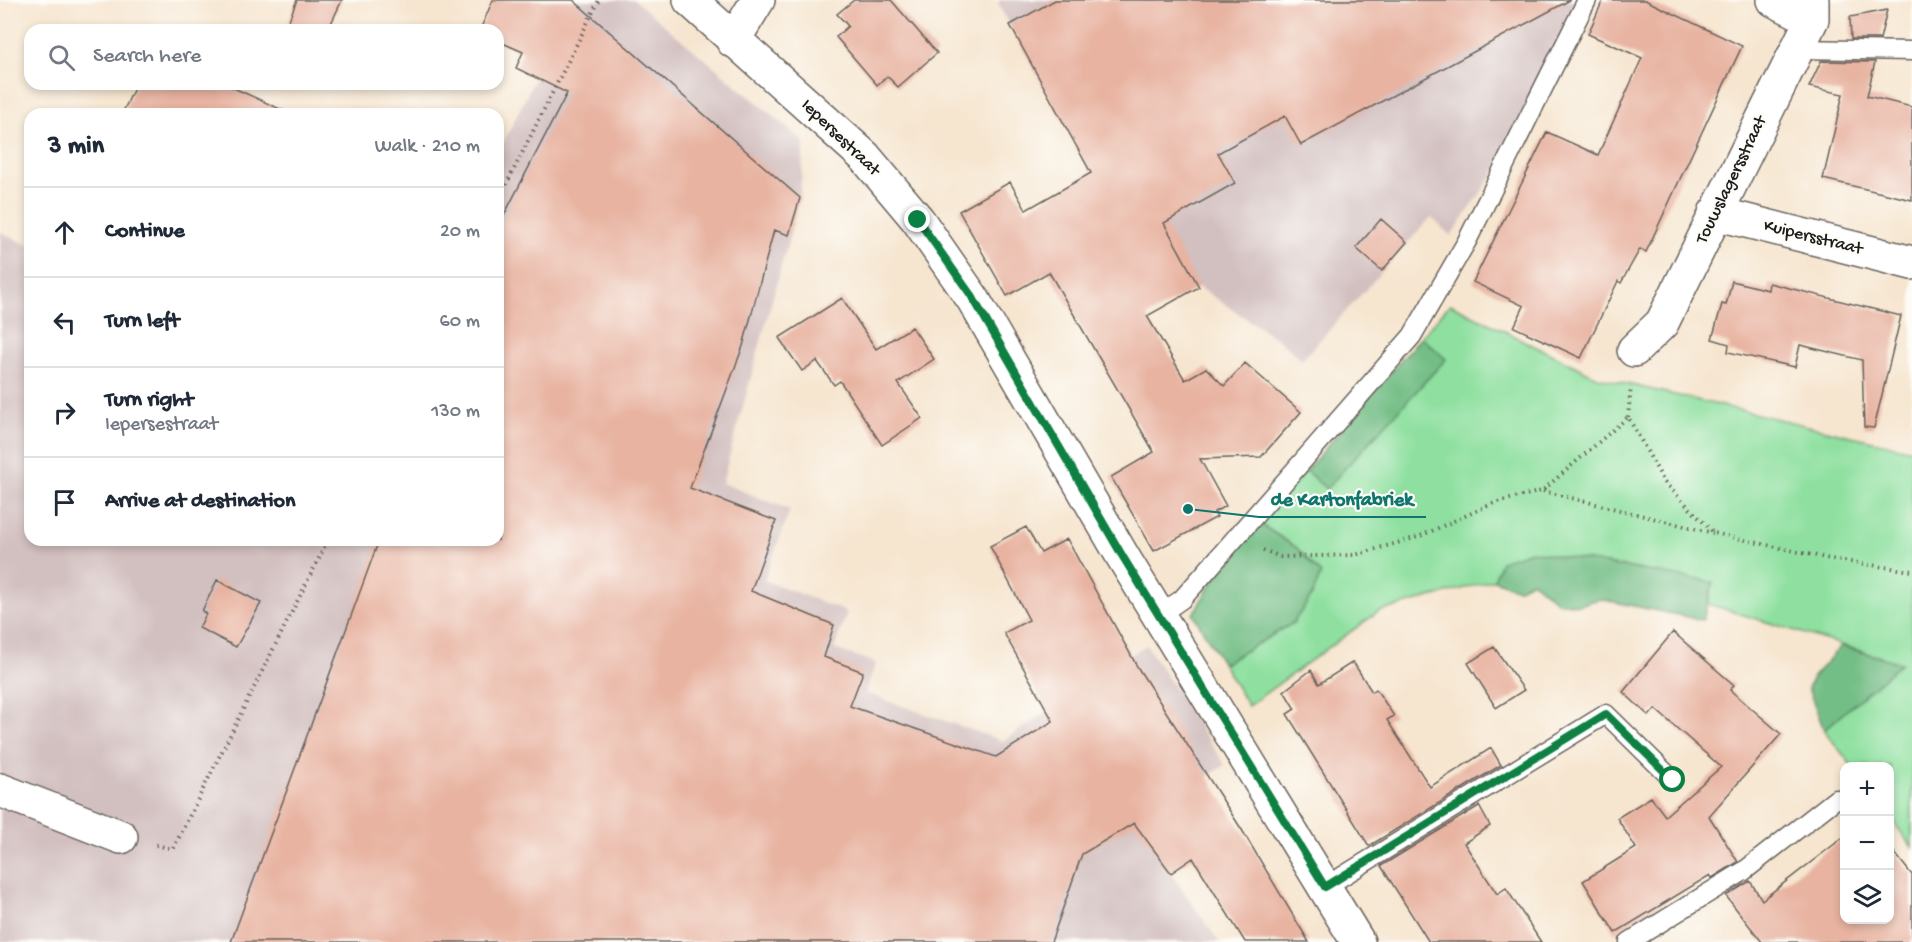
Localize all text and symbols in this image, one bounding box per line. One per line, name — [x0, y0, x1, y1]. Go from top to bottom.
search box — [24, 24, 504, 90]
icon: search — [45, 41, 78, 74]
text: Search here — [93, 44, 201, 70]
street label: Iepersestraat — [796, 95, 885, 182]
street label: Touwslagersstraat — [1692, 111, 1773, 248]
text: 3 min — [48, 132, 104, 163]
text: Walk · 210 m — [375, 136, 480, 159]
route end — [904, 206, 930, 232]
icon: ahead — [48, 216, 81, 249]
street label: Kuipersstraat — [1761, 216, 1866, 261]
text: Continue — [105, 219, 185, 245]
text: 20 m — [440, 221, 480, 244]
icon: left — [48, 306, 81, 339]
text: Turn left — [105, 309, 179, 335]
text: 60 m — [440, 311, 480, 334]
text: Turn right — [105, 388, 193, 414]
icon: right — [48, 396, 81, 429]
text: 130 m — [431, 401, 480, 424]
text: Iepersestraat — [105, 414, 218, 437]
callout: de Kartonfabriek — [1259, 479, 1426, 517]
icon: arrive — [48, 486, 81, 519]
text: Arrive at destination — [105, 489, 295, 515]
text: de Kartonfabriek — [1271, 490, 1415, 513]
map controls — [1840, 762, 1894, 924]
button: + — [1840, 762, 1894, 816]
route start — [1659, 766, 1685, 792]
button: − — [1840, 816, 1894, 870]
button: layers — [1840, 870, 1894, 924]

